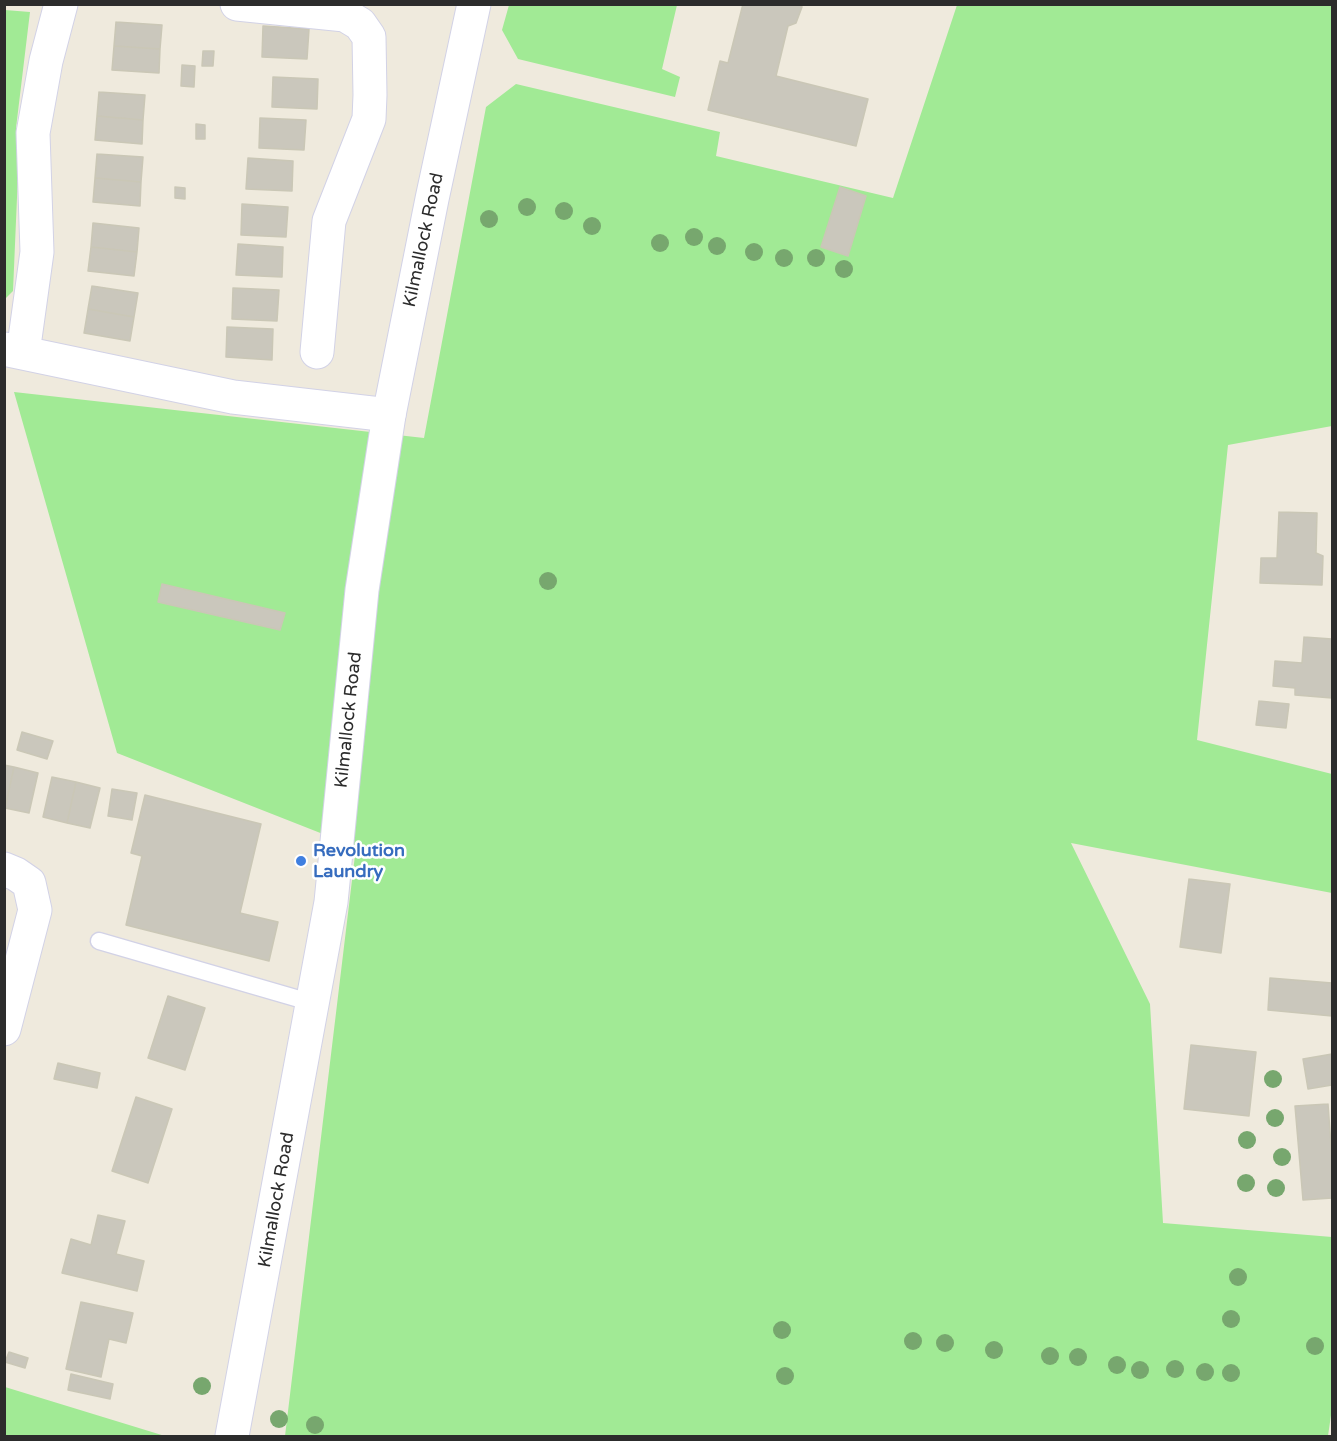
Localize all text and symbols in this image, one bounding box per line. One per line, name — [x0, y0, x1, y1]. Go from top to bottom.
street label: Kilmallock Road — [399, 171, 449, 309]
street label: Kilmallock Road — [331, 651, 367, 789]
place label: Revolution Laundry — [313, 840, 405, 882]
marker: Revolution Laundry — [294, 854, 308, 868]
street label: Kilmallock Road — [254, 1131, 300, 1269]

